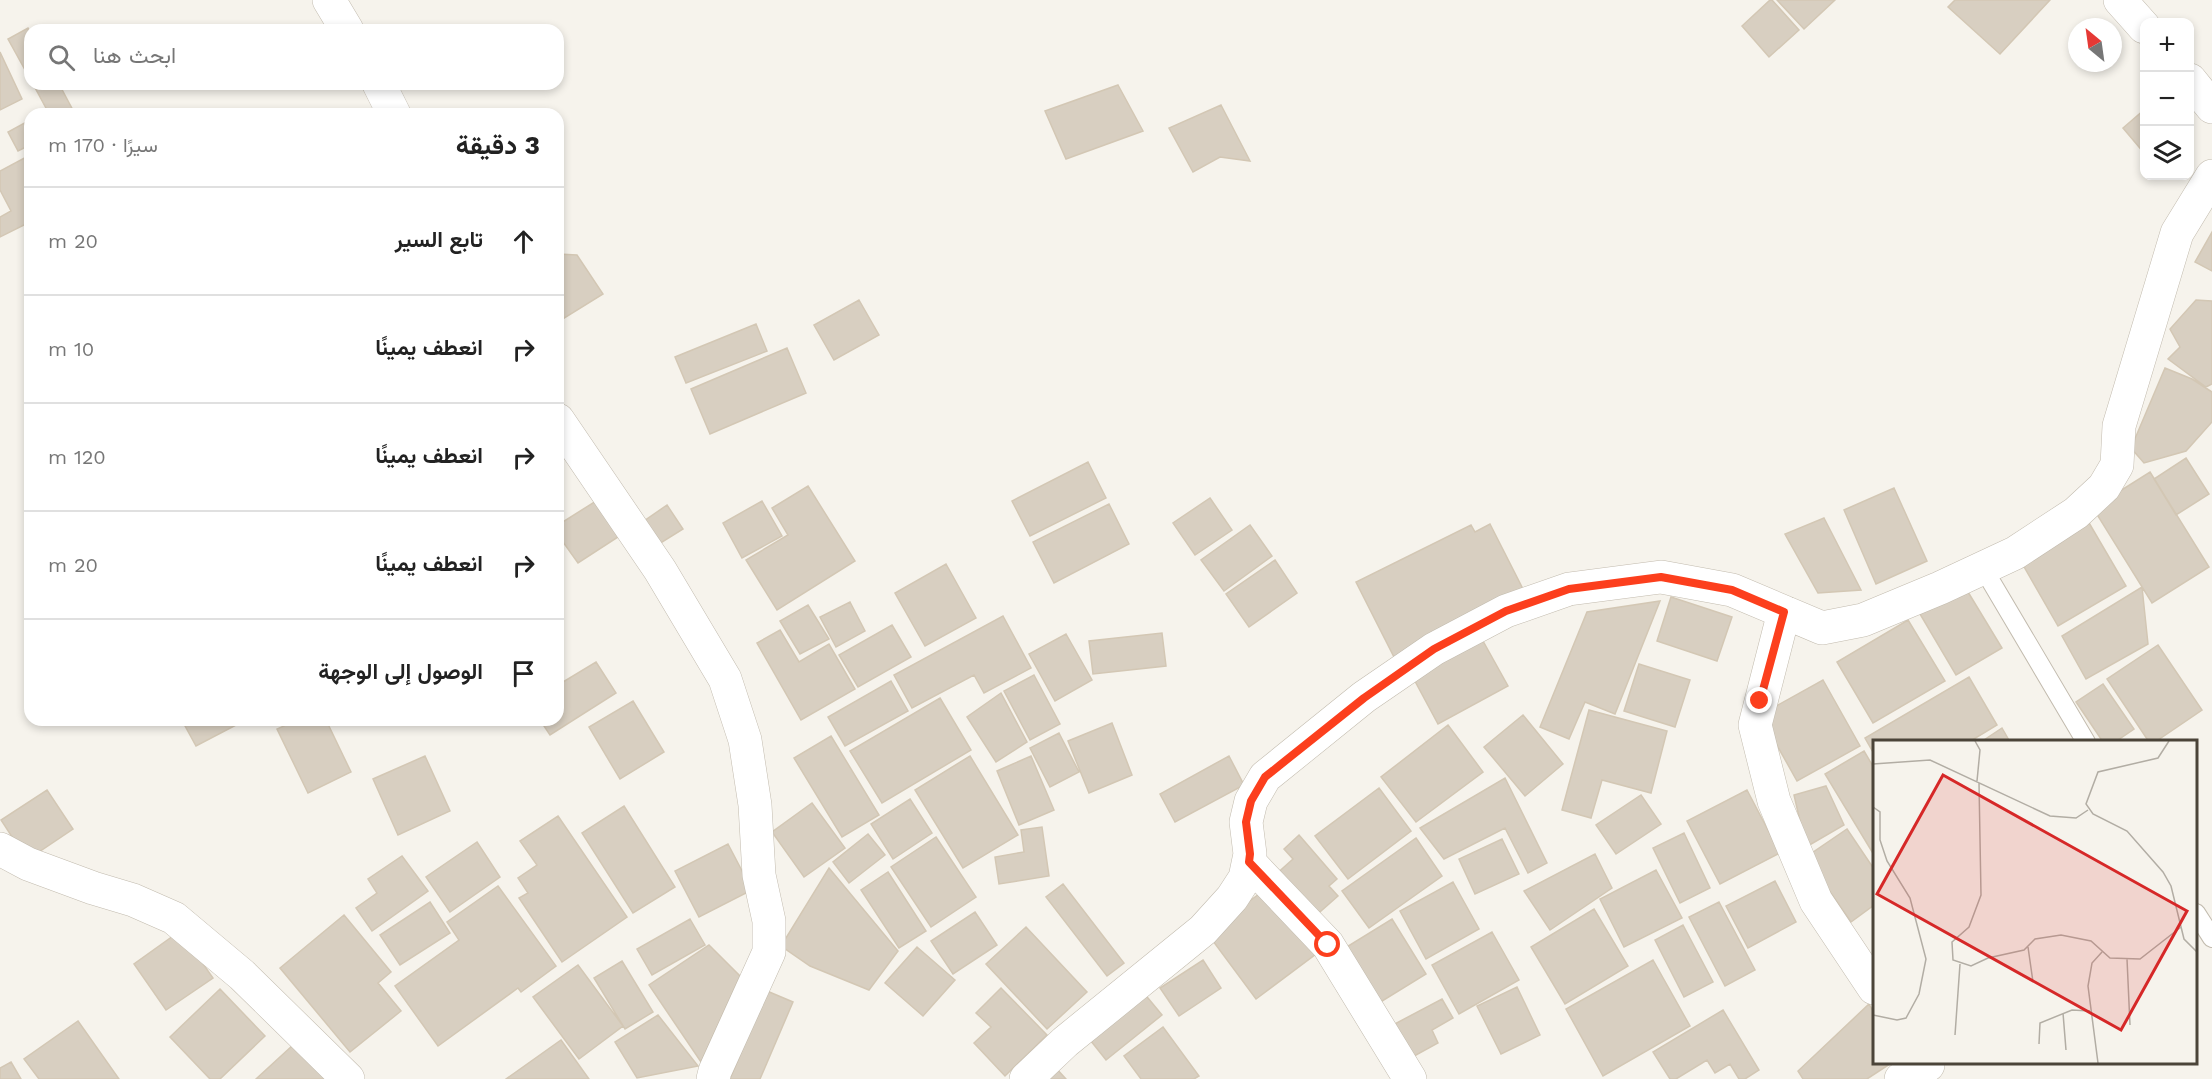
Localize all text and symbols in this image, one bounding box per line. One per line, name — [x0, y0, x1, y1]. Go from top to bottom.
north arrow — [2068, 18, 2122, 72]
map controls — [2140, 18, 2194, 180]
button: + — [2140, 18, 2194, 72]
search box — [24, 24, 564, 90]
icon: search — [45, 41, 78, 74]
text: ابحث هنا — [93, 43, 176, 68]
button: − — [2140, 72, 2194, 126]
button: layers — [2140, 126, 2194, 180]
text: 3 دقيقة — [456, 130, 540, 160]
text: سيرًا · 170 m — [48, 133, 158, 157]
icon: ahead — [507, 225, 540, 258]
text: تابع السير — [395, 227, 483, 252]
text: 20 m — [48, 229, 98, 253]
icon: right — [507, 333, 540, 366]
text: انعطف يمينًا — [375, 335, 483, 360]
text: 10 m — [48, 337, 94, 361]
icon: right — [507, 441, 540, 474]
text: انعطف يمينًا — [375, 443, 483, 468]
text: 120 m — [48, 445, 106, 469]
icon: right — [507, 549, 540, 582]
text: انعطف يمينًا — [375, 551, 483, 576]
text: 20 m — [48, 553, 98, 577]
icon: arrive — [507, 657, 540, 690]
text: الوصول إلى الوجهة — [318, 659, 483, 684]
route end — [1746, 687, 1772, 713]
inset map — [1873, 740, 2197, 1064]
route start — [1314, 931, 1340, 957]

